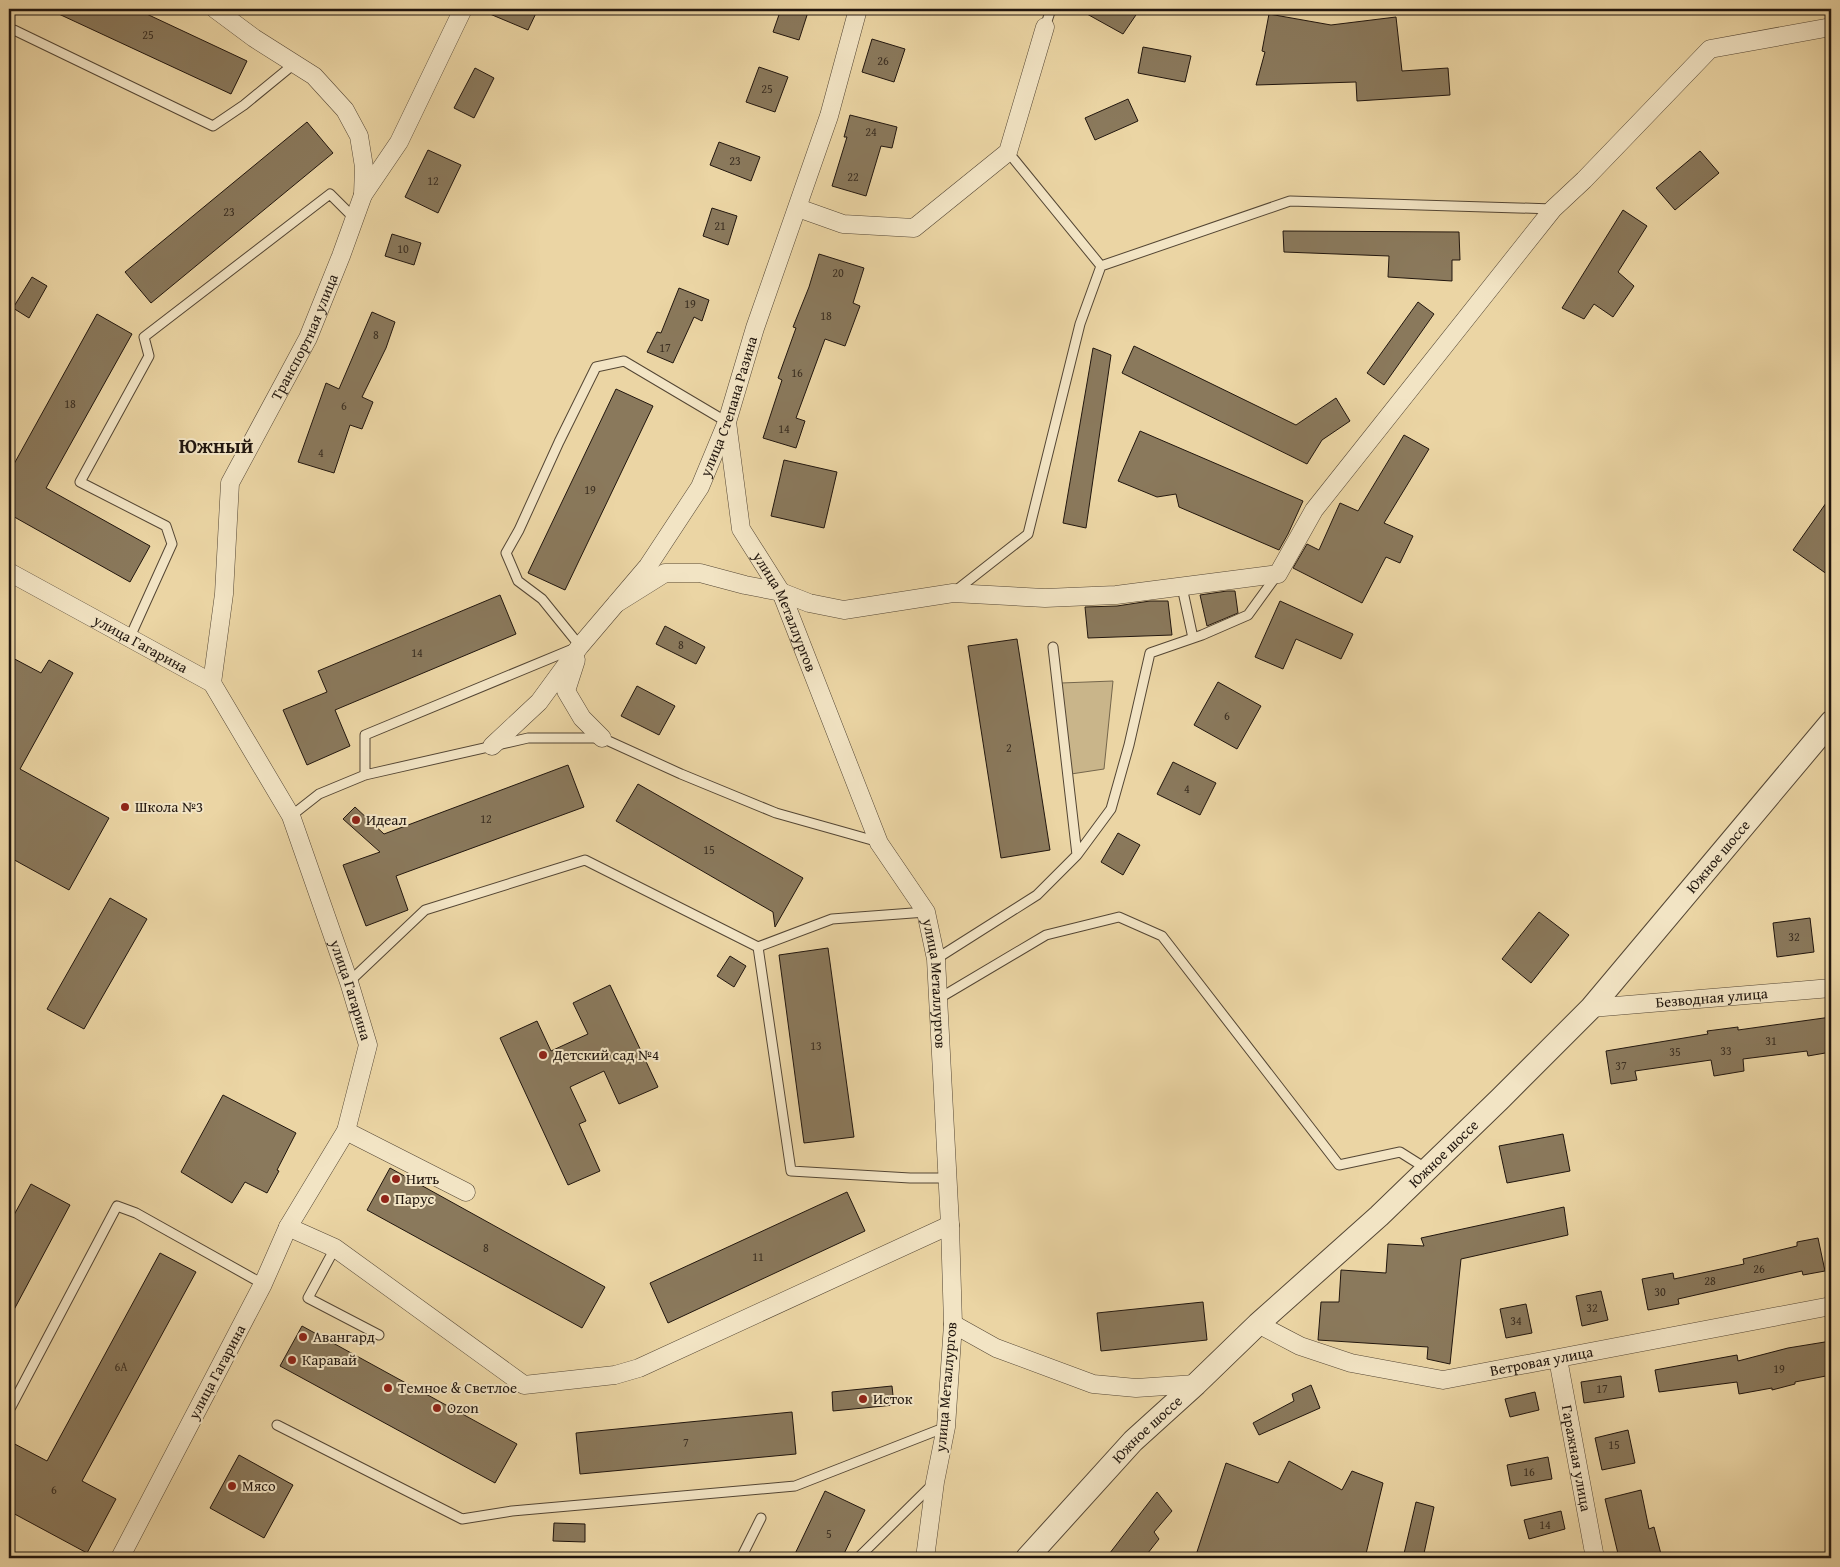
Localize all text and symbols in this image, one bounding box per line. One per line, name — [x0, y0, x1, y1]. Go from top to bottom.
house number: 25 — [142, 26, 154, 43]
house number: 26 — [877, 52, 889, 69]
house number: 25 — [761, 80, 773, 97]
house number: 24 — [865, 123, 877, 140]
house number: 23 — [729, 152, 741, 169]
house number: 22 — [847, 168, 859, 185]
house number: 12 — [427, 172, 439, 189]
house number: 23 — [223, 203, 235, 220]
house number: 21 — [714, 217, 726, 234]
house number: 10 — [397, 240, 409, 257]
house number: 20 — [832, 264, 844, 281]
street label: Транспортная улица — [265, 270, 343, 404]
house number: 19 — [684, 295, 696, 312]
house number: 18 — [820, 307, 832, 324]
house number: 8 — [373, 326, 379, 343]
street label: улица Степана Разина — [694, 333, 762, 481]
house number: 17 — [659, 339, 671, 356]
house number: 16 — [791, 364, 803, 381]
house number: 18 — [64, 395, 76, 412]
house number: 6 — [341, 397, 347, 414]
house number: 14 — [778, 420, 790, 437]
district label: Южный — [179, 431, 254, 460]
house number: 4 — [318, 444, 324, 461]
house number: 19 — [584, 481, 596, 498]
street label: улица Металлургов — [747, 547, 822, 675]
street label: улица Гагарина — [89, 609, 193, 678]
house number: 8 — [678, 636, 684, 653]
house number: 14 — [411, 644, 423, 661]
house number: 6 — [1224, 707, 1230, 724]
house number: 2 — [1006, 739, 1012, 756]
house number: 4 — [1184, 780, 1190, 797]
place label: Школа №3 — [135, 796, 203, 817]
marker: Школа №3 — [119, 801, 131, 813]
place label: Идеал — [366, 809, 407, 830]
house number: 12 — [480, 810, 492, 827]
marker: Идеал — [350, 814, 362, 826]
street label: Южное шоссе — [1681, 815, 1755, 897]
house number: 15 — [703, 841, 715, 858]
street label: улица Металлургов — [918, 916, 952, 1049]
house number: 32 — [1788, 928, 1800, 945]
street label: улица Гагарина — [325, 936, 377, 1044]
street label: Безводная улица — [1655, 982, 1769, 1013]
house number: 31 — [1765, 1032, 1777, 1049]
house number: 13 — [810, 1037, 822, 1054]
house number: 33 — [1720, 1042, 1732, 1059]
house number: 35 — [1669, 1043, 1681, 1060]
place label: Детский сад №4 — [552, 1044, 659, 1065]
marker: Детский сад №4 — [537, 1049, 549, 1061]
house number: 37 — [1615, 1057, 1627, 1074]
street label: Южное шоссе — [1404, 1114, 1483, 1192]
place label: Нить — [406, 1168, 439, 1189]
marker: Нить — [390, 1173, 402, 1185]
place label: Парус — [395, 1188, 435, 1209]
marker: Парус — [379, 1193, 391, 1205]
house number: 8 — [483, 1239, 489, 1256]
house number: 11 — [752, 1248, 764, 1265]
house number: 26 — [1753, 1260, 1765, 1277]
house number: 28 — [1704, 1272, 1716, 1289]
house number: 30 — [1654, 1283, 1666, 1300]
house number: 32 — [1586, 1299, 1598, 1316]
house number: 34 — [1510, 1312, 1522, 1329]
street label: улица Гагарина — [182, 1320, 251, 1424]
street label: улица Металлургов — [929, 1321, 962, 1454]
place label: Авангард — [313, 1326, 375, 1347]
marker: Авангард — [297, 1331, 309, 1343]
street label: Ветровая улица — [1488, 1340, 1596, 1381]
place label: Каравай — [302, 1349, 357, 1370]
marker: Каравай — [286, 1354, 298, 1366]
house number: 6А — [114, 1358, 128, 1375]
house number: 19 — [1773, 1360, 1785, 1377]
place label: Темное & Светлое — [398, 1377, 517, 1398]
house number: 17 — [1596, 1380, 1608, 1397]
marker: Темное & Светлое — [382, 1382, 394, 1394]
place label: Исток — [873, 1388, 913, 1409]
street label: Южное шоссе — [1107, 1391, 1186, 1468]
marker: Исток — [857, 1393, 869, 1405]
place label: Ozon — [447, 1397, 479, 1418]
marker: Ozon — [431, 1402, 443, 1414]
street label: Гаражная улица — [1557, 1403, 1597, 1514]
house number: 7 — [683, 1434, 689, 1451]
house number: 15 — [1608, 1436, 1620, 1453]
house number: 16 — [1523, 1463, 1535, 1480]
place label: Мясо — [242, 1475, 276, 1496]
marker: Мясо — [226, 1480, 238, 1492]
house number: 6 — [51, 1481, 57, 1498]
house number: 14 — [1539, 1516, 1551, 1533]
house number: 5 — [826, 1525, 832, 1542]

